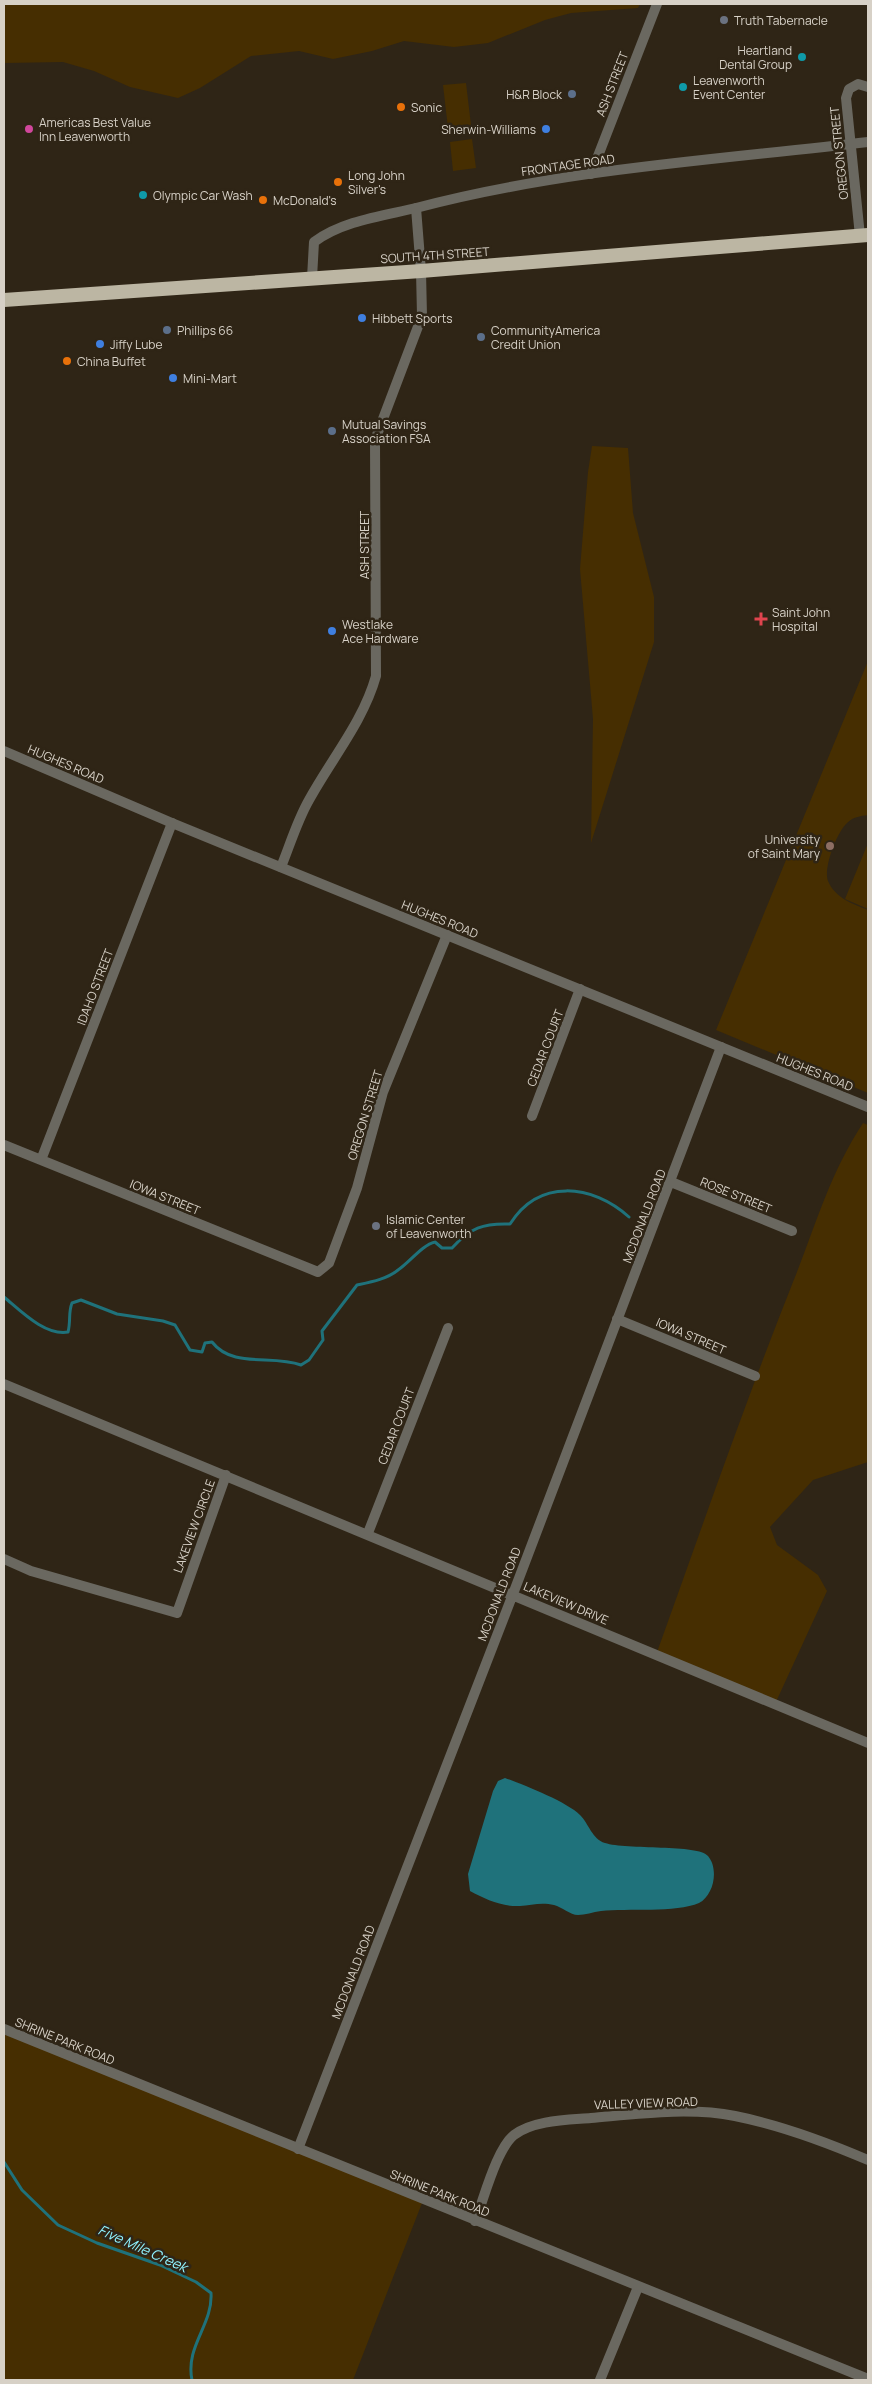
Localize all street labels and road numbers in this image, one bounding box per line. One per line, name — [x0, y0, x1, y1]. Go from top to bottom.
street label: ASH STREET — [592, 48, 632, 119]
street label: OREGON STREET — [826, 105, 852, 200]
street label: FRONTAGE ROAD — [520, 150, 616, 180]
street label: SOUTH 4TH STREET — [380, 243, 491, 267]
street label: ASH STREET — [356, 510, 373, 579]
street label: HUGHES ROAD — [25, 740, 107, 788]
street label: HUGHES ROAD — [399, 896, 481, 942]
street label: IDAHO STREET — [73, 946, 118, 1028]
street label: CEDAR COURT — [523, 1006, 568, 1089]
street label: HUGHES ROAD — [774, 1049, 856, 1095]
street label: OREGON STREET — [343, 1067, 387, 1162]
street label: MCDONALD ROAD — [618, 1167, 670, 1265]
street label: ROSE STREET — [698, 1173, 775, 1217]
street label: IOWA STREET — [127, 1175, 203, 1219]
street label: IOWA STREET — [653, 1314, 729, 1359]
street label: CEDAR COURT — [374, 1384, 419, 1467]
street label: LAKEVIEW CIRCLE — [169, 1477, 219, 1575]
street label: MCDONALD ROAD — [473, 1545, 525, 1643]
street label: LAKEVIEW DRIVE — [521, 1577, 611, 1629]
street label: MCDONALD ROAD — [327, 1923, 379, 2021]
street label: SHRINE PARK ROAD — [13, 2013, 117, 2069]
street label: VALLEY VIEW ROAD — [594, 2093, 698, 2113]
street label: SHRINE PARK ROAD — [388, 2165, 492, 2221]

